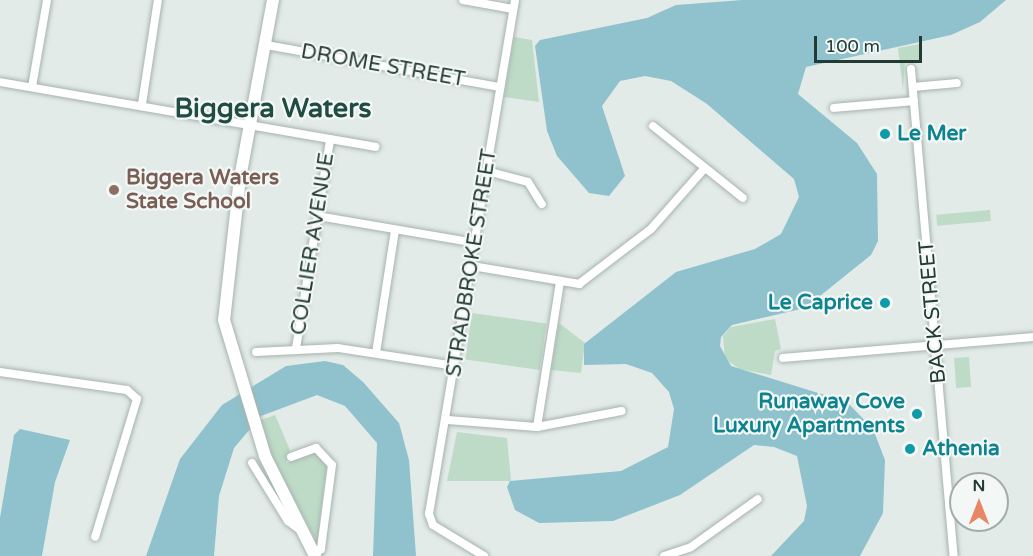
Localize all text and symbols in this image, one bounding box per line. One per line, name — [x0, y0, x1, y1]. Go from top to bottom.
scale bar — [817, 24, 925, 62]
text: 100 m — [825, 35, 880, 57]
street label: DROME STREET — [299, 39, 467, 93]
district label: Biggera Waters — [175, 93, 371, 125]
place label: Le Mer — [897, 121, 966, 147]
marker: Le Mer — [878, 127, 892, 141]
street label: STRADBROKE STREET — [442, 147, 502, 379]
street label: COLLIER AVENUE — [286, 151, 340, 337]
place label: Biggera Waters State School — [126, 165, 279, 215]
marker: Biggera Waters State School — [107, 183, 121, 197]
street label: BACK STREET — [914, 239, 952, 385]
place label: Le Caprice — [768, 290, 873, 316]
marker: Le Caprice — [878, 296, 892, 310]
place label: Runaway Cove Luxury Apartments — [713, 389, 905, 439]
marker: Runaway Cove Luxury Apartments — [910, 407, 924, 421]
place label: Athenia — [922, 436, 1000, 462]
marker: Athenia — [903, 442, 917, 456]
north arrow — [949, 472, 1009, 532]
text: N — [973, 476, 985, 496]

